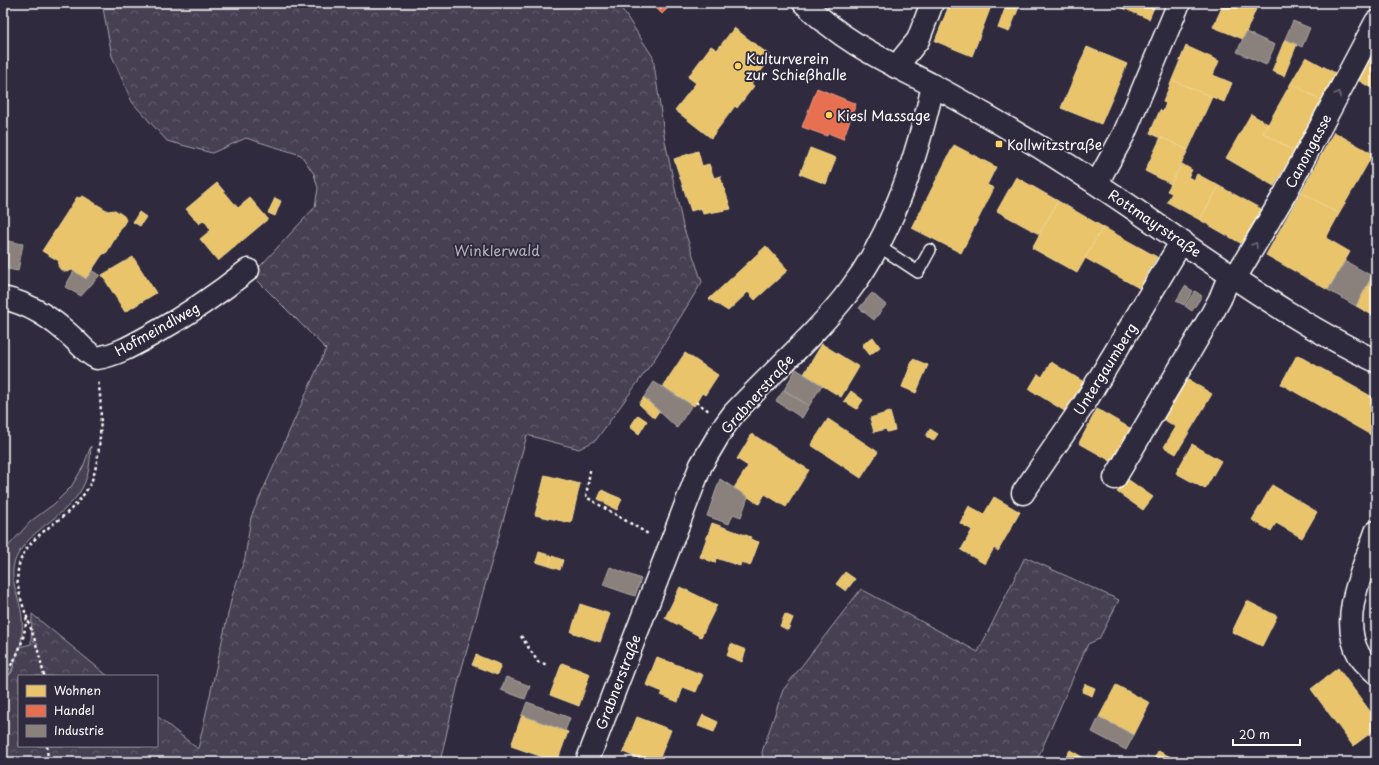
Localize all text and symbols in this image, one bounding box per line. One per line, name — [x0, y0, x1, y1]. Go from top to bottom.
place label: Kulturverein zur Schießhalle — [746, 48, 847, 85]
marker: Kulturverein zur Schießhalle — [733, 61, 743, 71]
one-way arrow — [1334, 91, 1341, 98]
place label: Kiesl Massage — [837, 105, 930, 126]
marker: Kiesl Massage — [824, 110, 834, 120]
street label: Canongasse — [1280, 110, 1336, 192]
place label: Kollwitzstraße — [1007, 134, 1102, 155]
marker: Kollwitzstraße — [994, 139, 1004, 149]
street label: Rottmayrstraße — [1104, 184, 1206, 262]
park label: Winklerwald — [454, 240, 540, 261]
one-way arrow — [1250, 242, 1257, 249]
street label: Hofmeindlweg — [111, 297, 203, 361]
street label: Untergaumberg — [1068, 319, 1142, 419]
street label: Grabnerstraße — [716, 350, 798, 438]
street label: Grabnerstraße — [590, 631, 646, 733]
legend — [18, 675, 158, 747]
text: Wohnen — [54, 681, 101, 699]
text: Handel — [54, 701, 94, 719]
text: Industrie — [54, 721, 104, 739]
scale bar — [1233, 721, 1300, 747]
text: 20 m — [1239, 725, 1270, 743]

